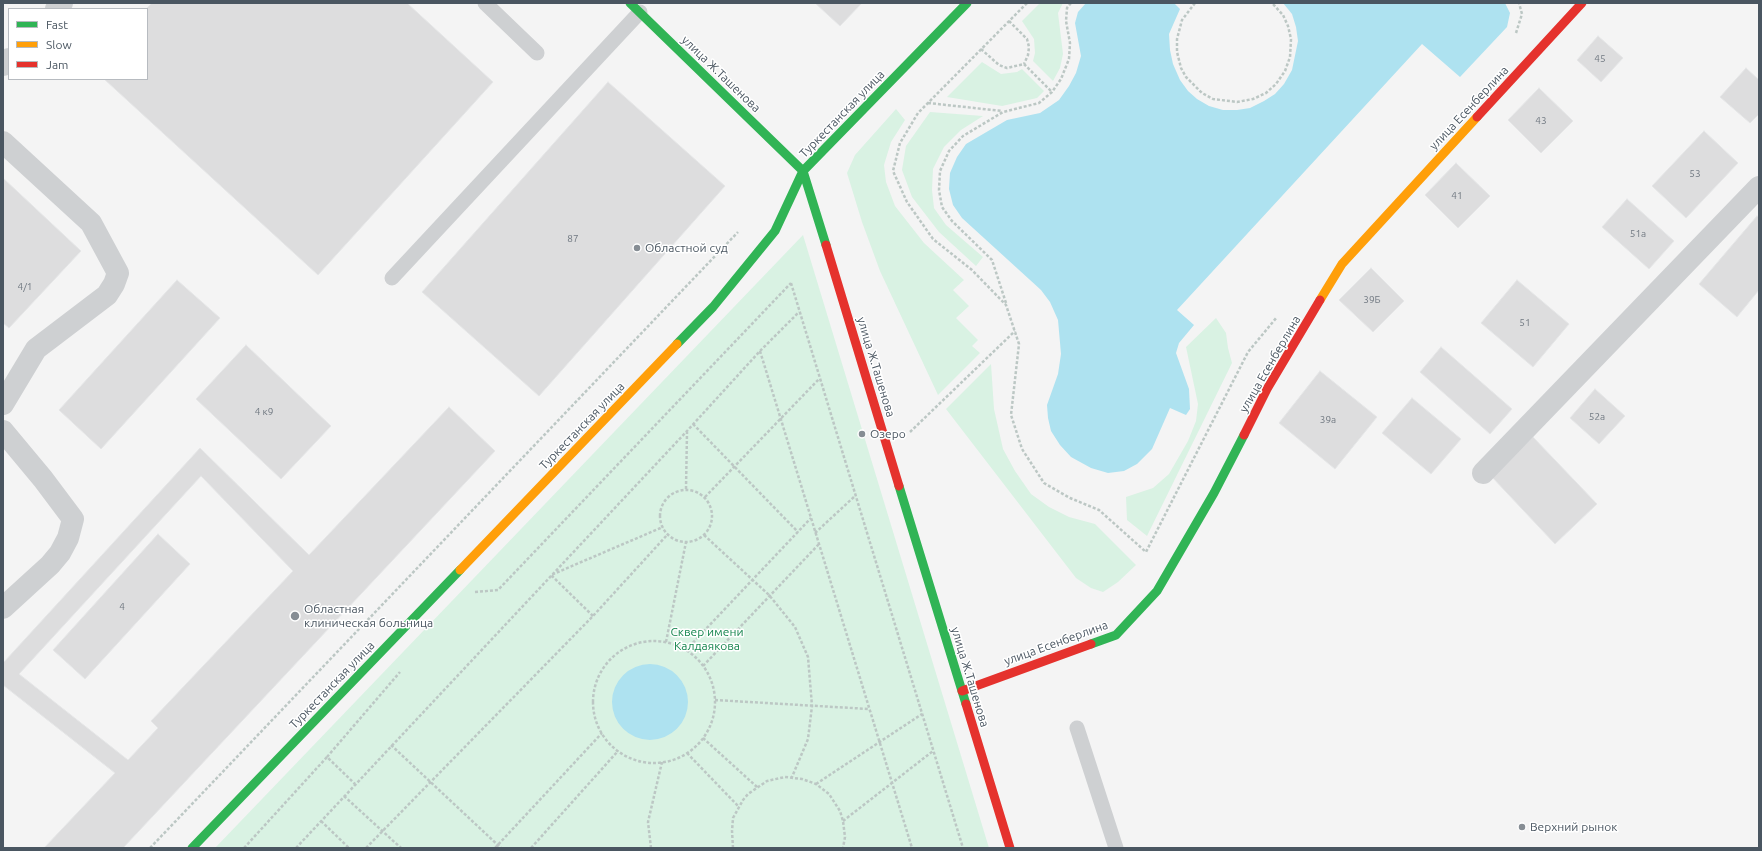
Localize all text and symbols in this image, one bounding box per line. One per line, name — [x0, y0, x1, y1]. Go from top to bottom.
legend — [8, 8, 148, 80]
text: Fast — [46, 18, 68, 31]
street label: улица Ж.Ташенова — [679, 33, 763, 115]
text: Slow — [46, 38, 72, 51]
house number: 45 — [1594, 53, 1606, 65]
text: Jam — [46, 58, 68, 71]
street label: улица Есенберлина — [1426, 63, 1512, 153]
street label: Туркестанская улица — [796, 67, 888, 161]
house number: 43 — [1535, 115, 1547, 127]
house number: 53 — [1689, 168, 1701, 180]
house number: 41 — [1451, 190, 1463, 202]
house number: 51а — [1630, 228, 1646, 240]
house number: 87 — [567, 233, 579, 245]
place label: Областной суд — [645, 241, 728, 255]
marker: Областной суд — [632, 243, 642, 253]
house number: 4/1 — [18, 281, 32, 293]
house number: 39Б — [1363, 294, 1381, 306]
street label: улица Есенберлина — [1236, 313, 1304, 415]
street label: улица Ж.Ташенова — [854, 315, 898, 419]
house number: 51 — [1519, 317, 1531, 329]
street label: Туркестанская улица — [536, 379, 628, 473]
house number: 4 к9 — [255, 406, 273, 418]
house number: 52а — [1589, 411, 1605, 423]
house number: 39а — [1320, 414, 1336, 426]
place label: Озеро — [870, 427, 906, 441]
marker: Озеро — [857, 429, 867, 439]
house number: 4 — [119, 601, 125, 613]
place label: Областная клиническая больница — [304, 602, 433, 630]
marker: Областная клиническая больница — [289, 610, 301, 622]
street label: улица Есенберлина — [1002, 618, 1110, 668]
park label: Сквер имени Калдаякова — [670, 625, 744, 653]
street label: улица Ж.Ташенова — [948, 625, 992, 729]
street label: Туркестанская улица — [286, 638, 378, 732]
place label: Верхний рынок — [1530, 820, 1617, 834]
marker: Верхний рынок — [1517, 822, 1527, 832]

